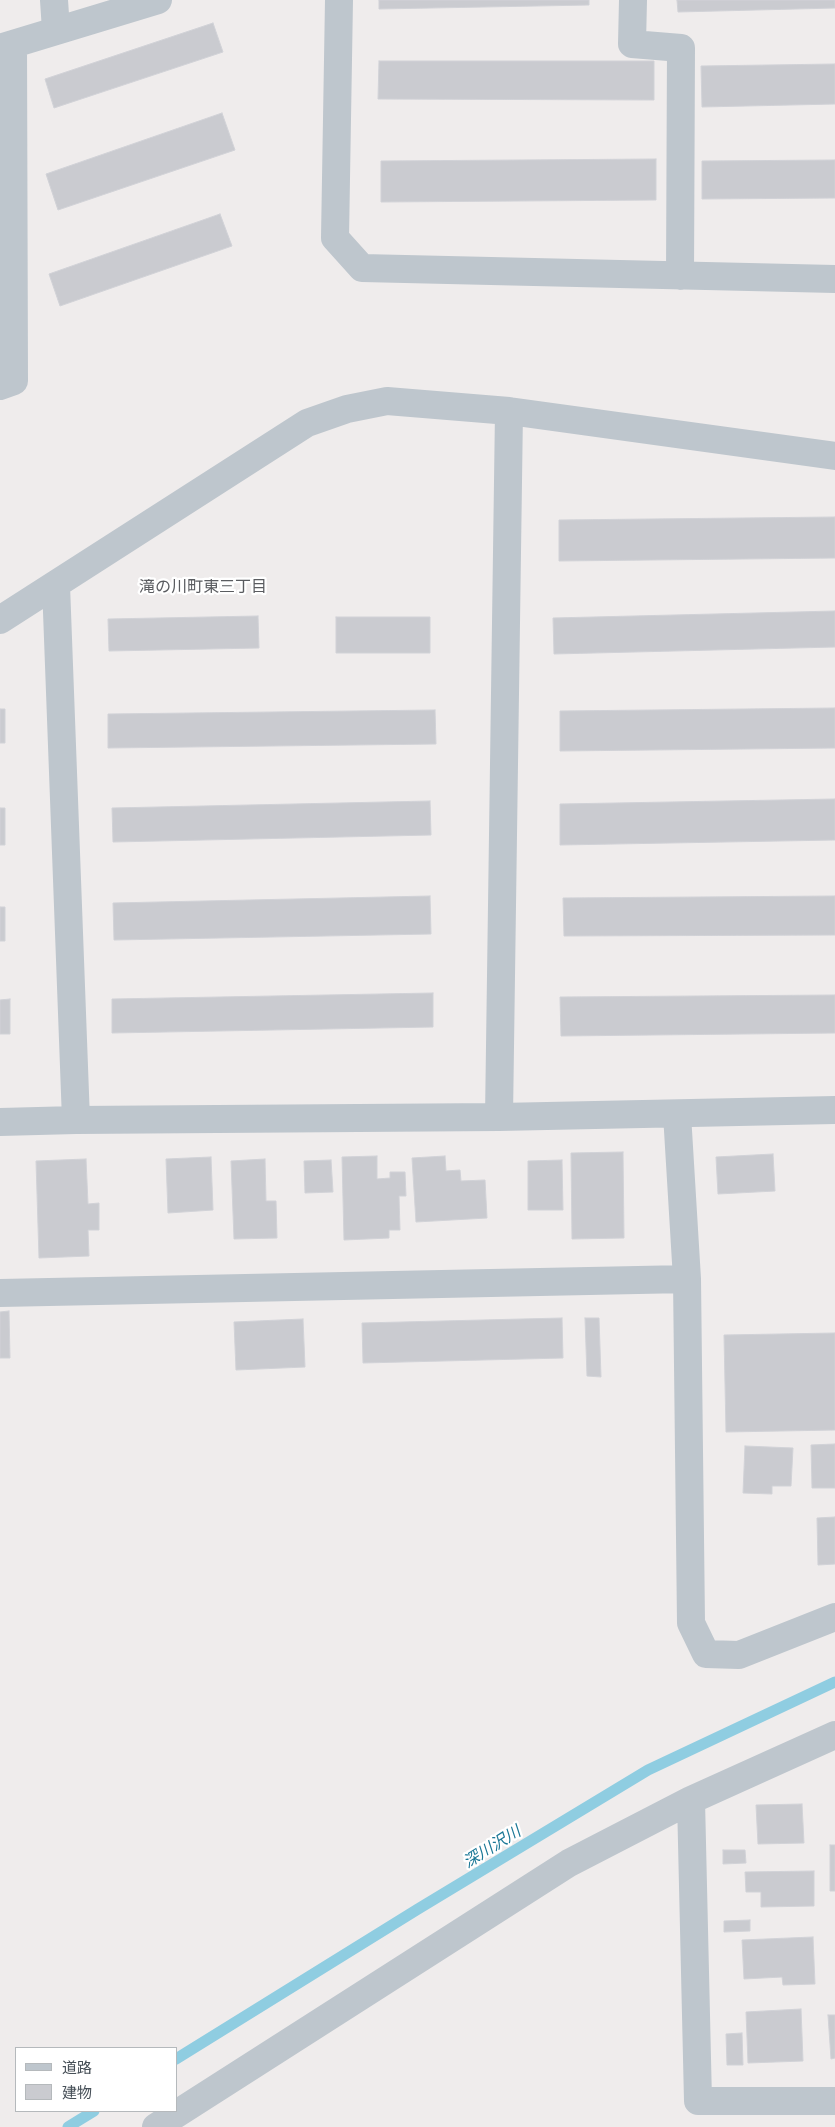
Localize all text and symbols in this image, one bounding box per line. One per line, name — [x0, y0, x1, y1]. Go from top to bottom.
district label: 滝の川町東三丁目 — [139, 577, 267, 597]
water label: 深川沢川 — [460, 1822, 524, 1872]
legend — [15, 2047, 178, 2112]
text: 道路 — [62, 2059, 92, 2076]
text: 建物 — [62, 2084, 92, 2101]

